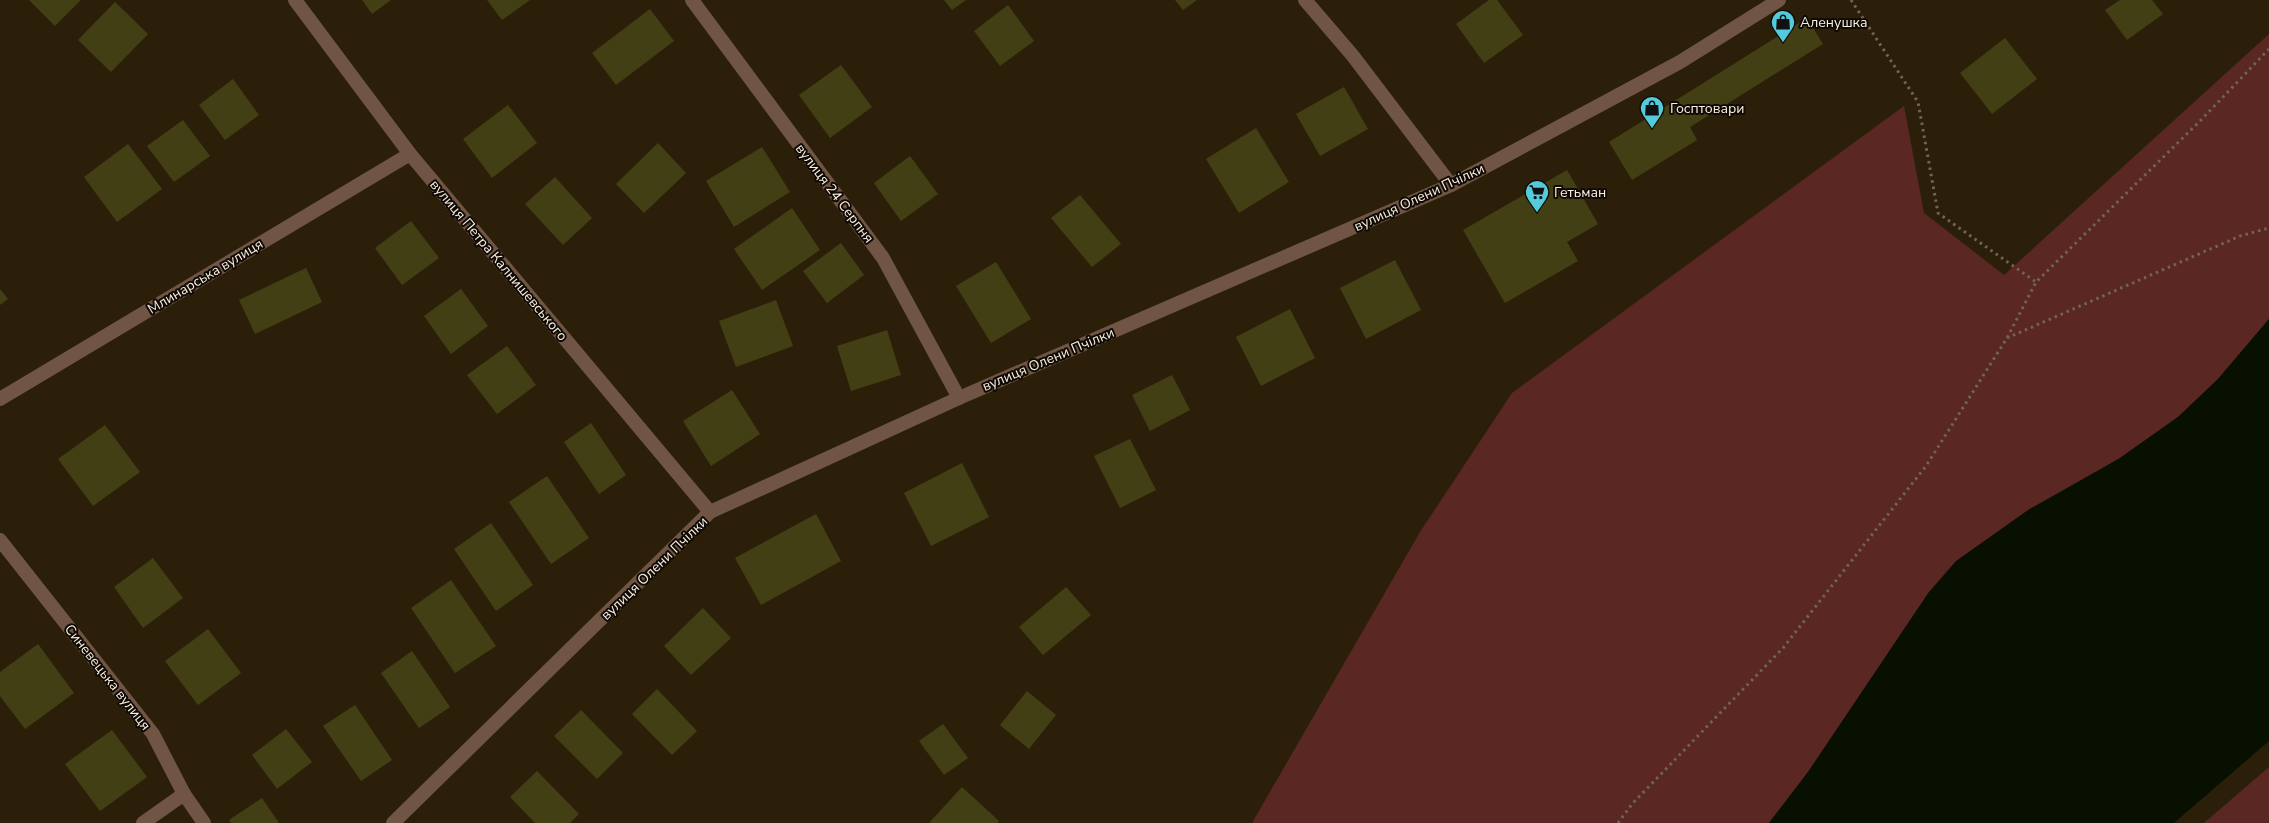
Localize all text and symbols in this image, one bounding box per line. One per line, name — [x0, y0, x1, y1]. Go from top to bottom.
shop icon: Аленушка — [1770, 9, 1796, 43]
place label: Аленушка — [1800, 13, 1867, 32]
shop icon: Госптовари — [1639, 95, 1665, 129]
place label: Госптовари — [1670, 99, 1744, 118]
street label: вулиця 24 Серпня — [791, 140, 878, 247]
street label: вулиця Олени Пчілки — [1351, 159, 1487, 236]
street label: вулиця Петра Калнишевського — [425, 176, 572, 345]
supermarket icon: Гетьман — [1524, 179, 1550, 213]
place label: Гетьман — [1554, 183, 1606, 202]
street label: Млинарська вулиця — [144, 234, 267, 318]
street label: вулиця Олени Пчілки — [979, 323, 1117, 396]
street label: вулиця Олени Пчілки — [597, 512, 712, 624]
street label: Синевецька вулиця — [60, 620, 155, 734]

